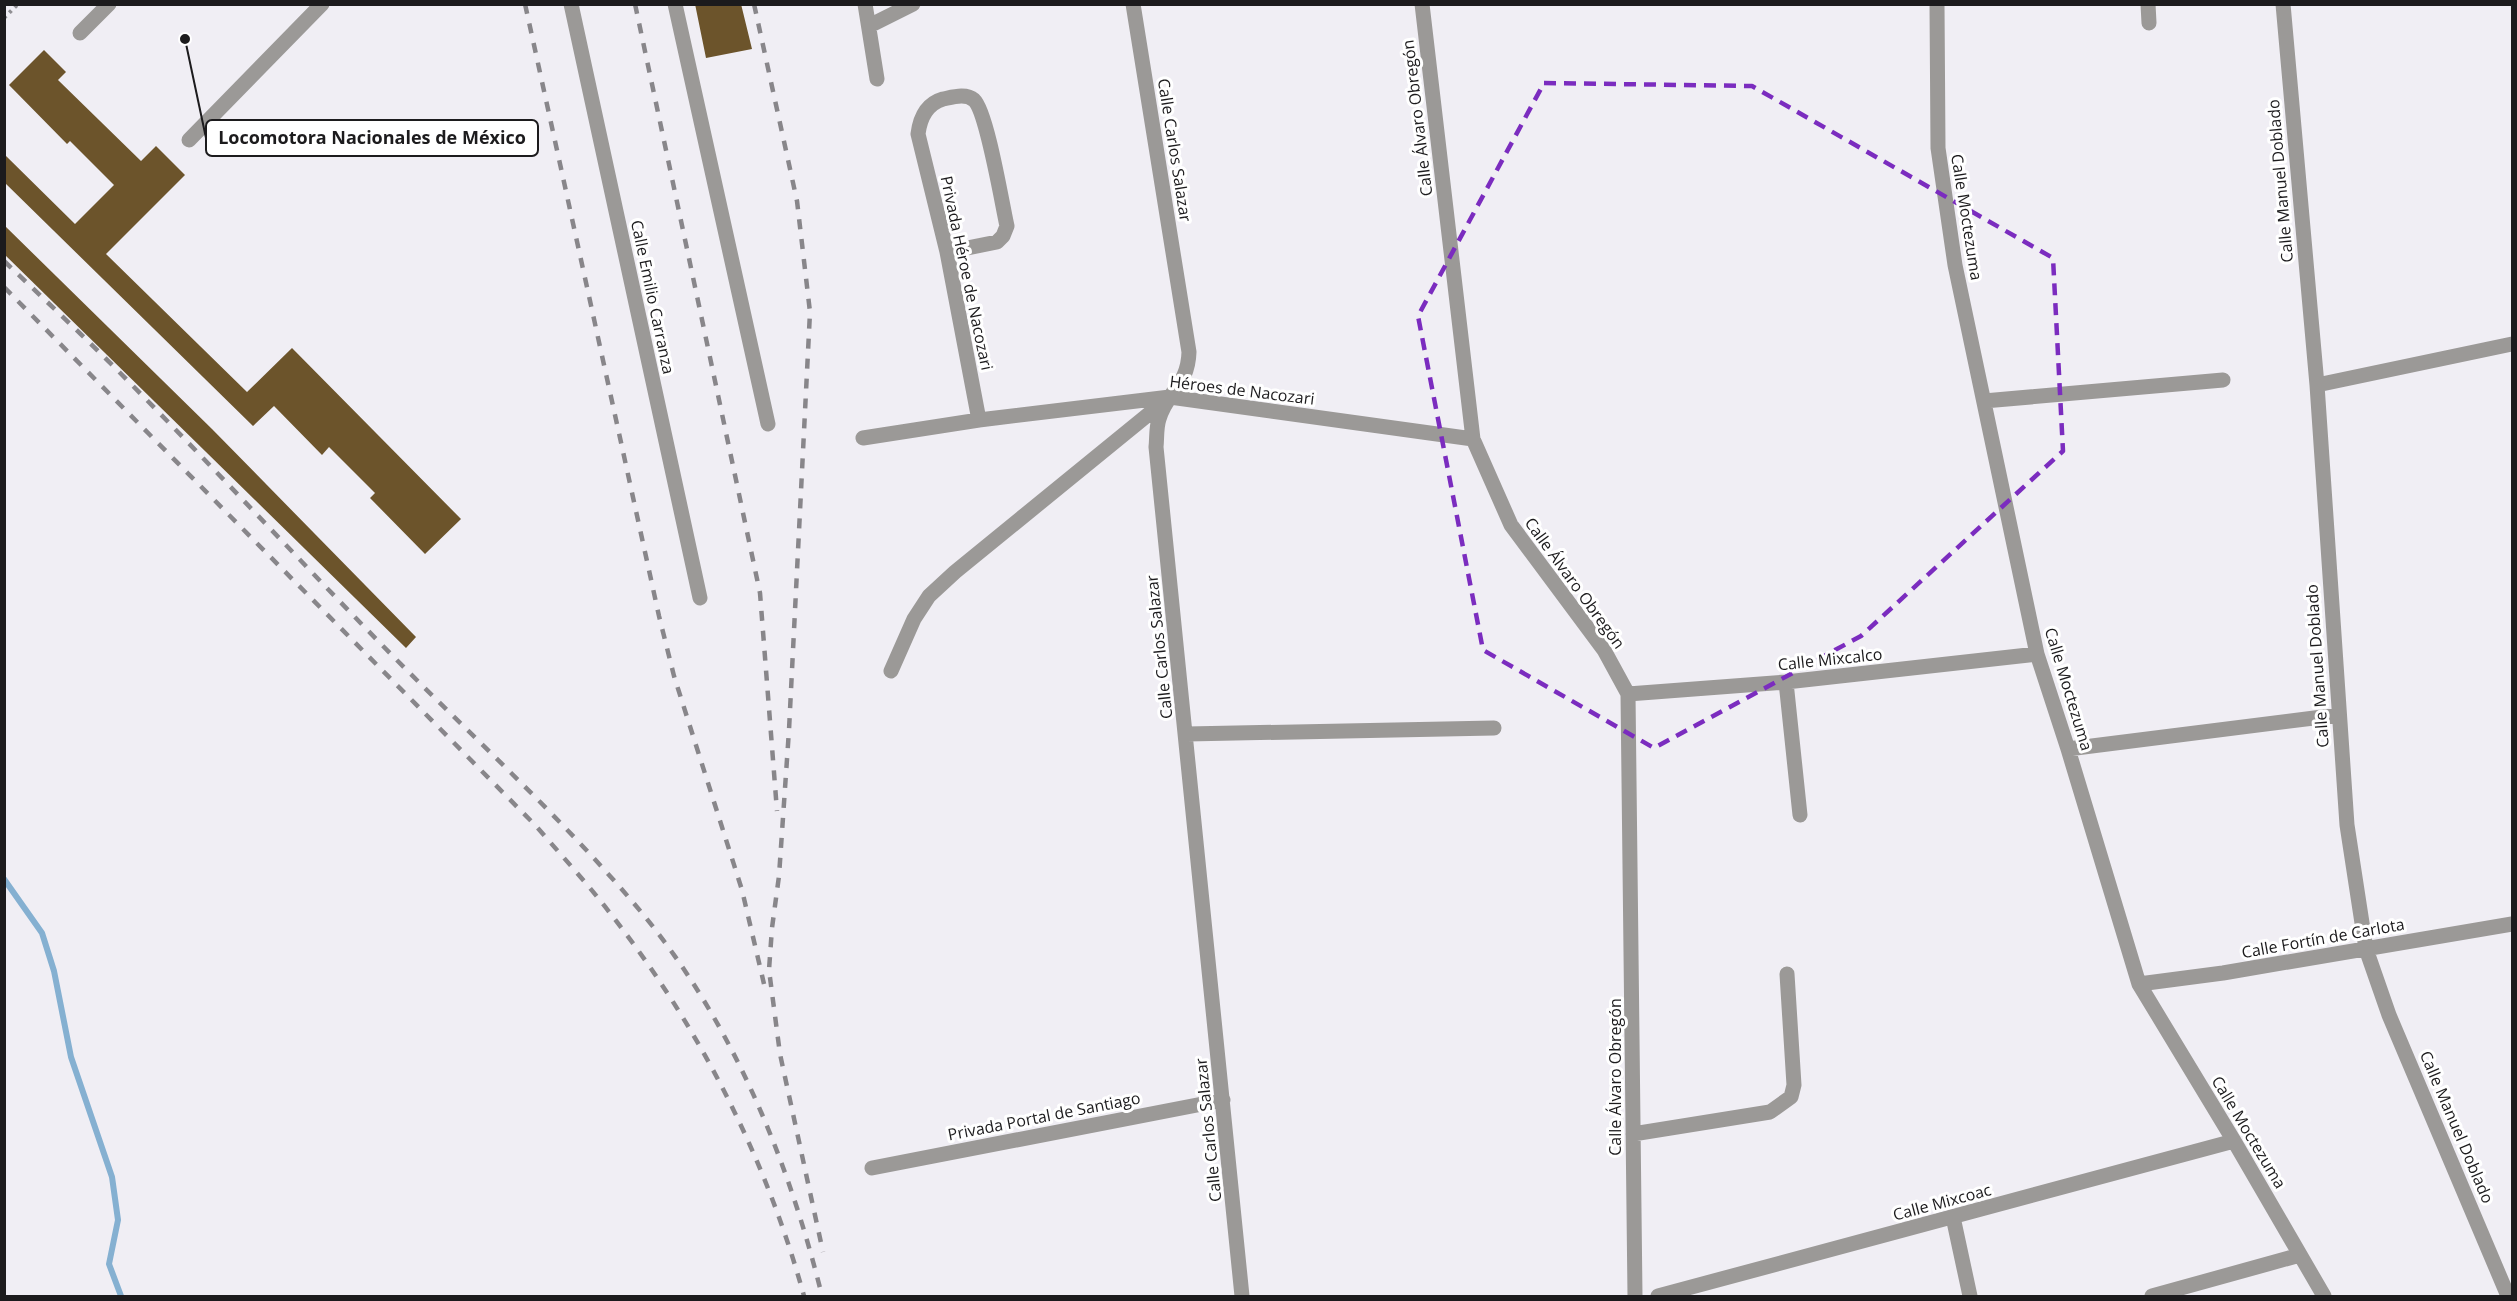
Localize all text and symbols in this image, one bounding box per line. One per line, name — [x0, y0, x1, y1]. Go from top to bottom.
street label: Calle Álvaro Obregón — [1396, 39, 1438, 197]
street label: Calle Carlos Salazar — [1153, 77, 1197, 224]
street label: Calle Manuel Doblado — [2262, 99, 2298, 263]
callout: Locomotora Nacionales de México — [206, 120, 538, 156]
text: Locomotora Nacionales de México — [218, 125, 526, 149]
street label: Calle Moctezuma — [1946, 152, 1988, 282]
street label: Privada Héroe de Nacozari — [936, 174, 998, 372]
street label: Calle Emilio Carranza — [626, 218, 680, 376]
street label: Héroes de Nacozari — [1168, 370, 1316, 410]
street label: Calle Álvaro Obregón — [1520, 513, 1630, 653]
street label: Calle Carlos Salazar — [1140, 573, 1178, 720]
street label: Calle Manuel Doblado — [2300, 584, 2334, 748]
street label: Calle Moctezuma — [2040, 625, 2098, 753]
street label: Calle Mixcalco — [1777, 643, 1883, 675]
street label: Calle Fortín de Carlota — [2240, 913, 2406, 963]
street label: Calle Álvaro Obregón — [1604, 998, 1626, 1156]
street label: Calle Manuel Doblado — [2415, 1047, 2499, 1207]
street label: Calle Carlos Salazar — [1189, 1056, 1227, 1203]
street label: Calle Moctezuma — [2207, 1072, 2291, 1192]
street label: Privada Portal de Santiago — [946, 1087, 1142, 1145]
street label: Calle Mixcoac — [1890, 1178, 1994, 1226]

